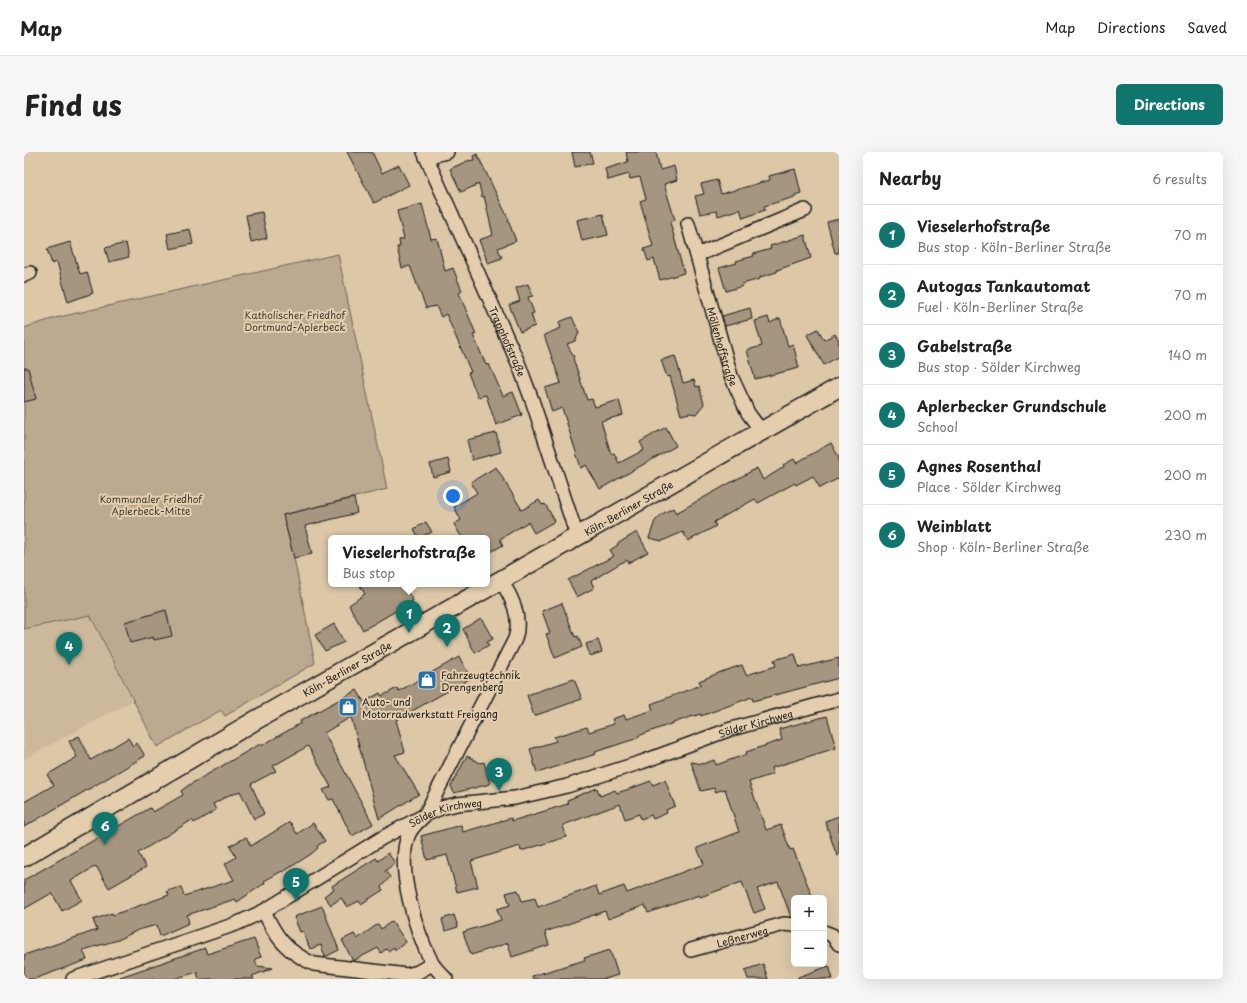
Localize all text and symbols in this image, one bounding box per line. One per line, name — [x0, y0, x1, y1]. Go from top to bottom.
text: Map — [20, 14, 62, 42]
text: Map — [1045, 17, 1075, 38]
text: Directions — [1097, 17, 1165, 38]
text: Saved — [1187, 17, 1227, 38]
text: Find us — [24, 83, 122, 126]
button: Directions — [1116, 84, 1223, 125]
text: Nearby — [879, 165, 941, 191]
text: 6 results — [1152, 169, 1207, 188]
text: Vieselerhofstraße — [917, 214, 1050, 237]
text: 1 — [889, 225, 895, 244]
text: 70 m — [1174, 225, 1207, 244]
text: Bus stop · Köln-Berliner Straße — [917, 237, 1111, 256]
text: Autogas Tankautomat — [917, 274, 1090, 297]
text: 2 — [887, 285, 897, 304]
text: 70 m — [1174, 285, 1207, 304]
text: Fuel · Köln-Berliner Straße — [917, 297, 1083, 316]
street label: Trapphofstraße — [486, 304, 530, 378]
street label: Möllenhoffstraße — [704, 305, 742, 388]
park label: Katholischer Friedhof Dortmund-Aplerbeck — [244, 307, 347, 334]
text: Gabelstraße — [917, 334, 1012, 357]
text: 3 — [888, 345, 896, 364]
text: 140 m — [1168, 345, 1207, 364]
text: Bus stop · Sölder Kirchweg — [917, 357, 1081, 376]
text: Aplerbecker Grundschule — [917, 394, 1107, 417]
text: 4 — [888, 405, 896, 424]
text: 200 m — [1164, 405, 1207, 424]
text: School — [917, 417, 958, 436]
text: Agnes Rosenthal — [917, 454, 1041, 477]
text: 5 — [888, 465, 896, 484]
text: 200 m — [1164, 465, 1207, 484]
street label: Köln-Berliner Straße — [581, 476, 675, 539]
text: Place · Sölder Kirchweg — [917, 477, 1062, 496]
your location — [443, 486, 463, 506]
park label: Kommunaler Friedhof Aplerbeck-Mitte — [100, 491, 203, 518]
text: Weinblatt — [917, 514, 992, 537]
text: 6 — [887, 525, 897, 544]
text: 230 m — [1165, 525, 1207, 544]
popup — [328, 535, 490, 587]
text: Shop · Köln-Berliner Straße — [917, 537, 1089, 556]
text: Vieselerhofstraße — [342, 540, 476, 563]
text: Bus stop — [342, 563, 395, 582]
pin: 1 — [396, 600, 422, 633]
pin: 2 — [434, 614, 460, 647]
pin: 4 — [56, 632, 82, 665]
street label: Köln-Berliner Straße — [300, 637, 394, 699]
place label: Fahrzeugtechnik Drengenberg — [441, 667, 520, 694]
shop icon: Fahrzeugtechnik Drengenberg — [416, 669, 438, 691]
place label: Auto- und Motorradwerkstatt Freigang — [362, 694, 498, 721]
shop icon: Auto- und Motorradwerkstatt Freigang — [337, 696, 359, 718]
street label: Sölder Kirchweg — [716, 705, 794, 741]
pin: 3 — [486, 758, 512, 791]
street label: Sölder Kirchweg — [406, 794, 483, 830]
pin: 6 — [92, 812, 118, 845]
pin: 5 — [283, 868, 309, 901]
map controls — [791, 895, 827, 967]
button: + — [791, 895, 827, 931]
street label: Leßnerweg — [715, 921, 769, 950]
button: − — [791, 931, 827, 967]

